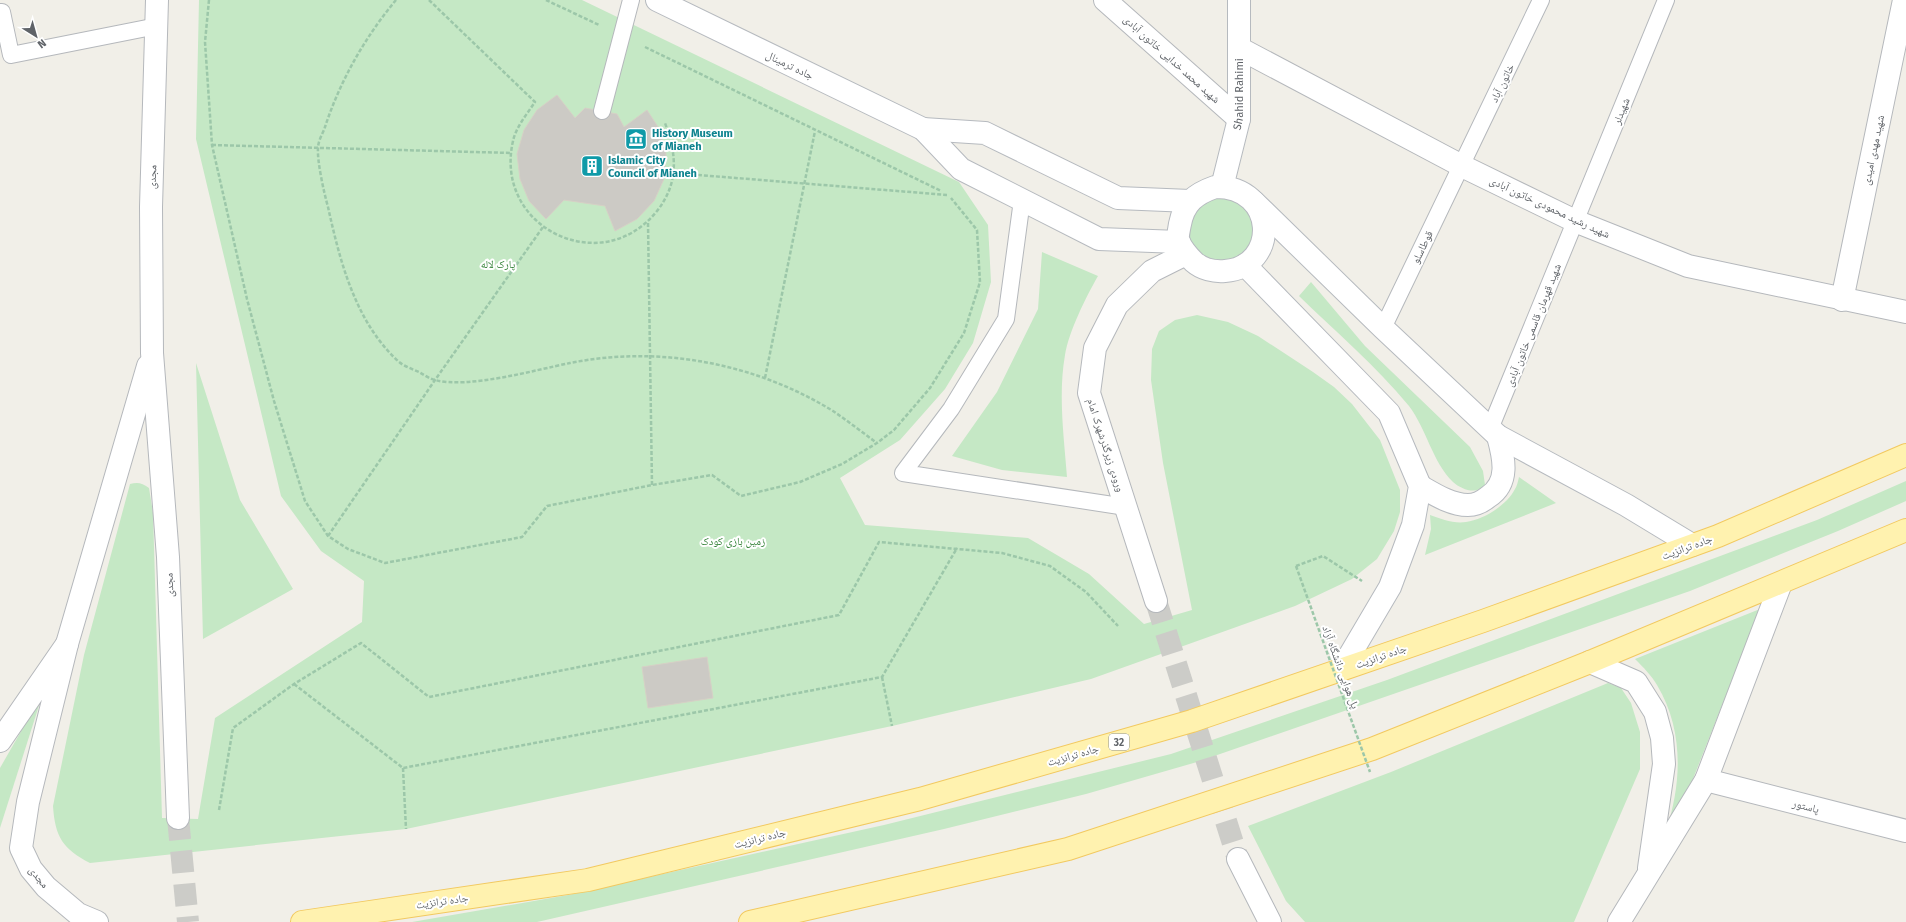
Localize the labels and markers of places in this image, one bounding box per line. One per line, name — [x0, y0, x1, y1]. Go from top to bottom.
museum icon: History Museum of Mianeh — [623, 126, 649, 152]
place label: History Museum of Mianeh — [652, 127, 733, 153]
building icon: Islamic City Council of Mianeh — [579, 153, 605, 179]
place label: Islamic City Council of Mianeh — [608, 154, 697, 180]

